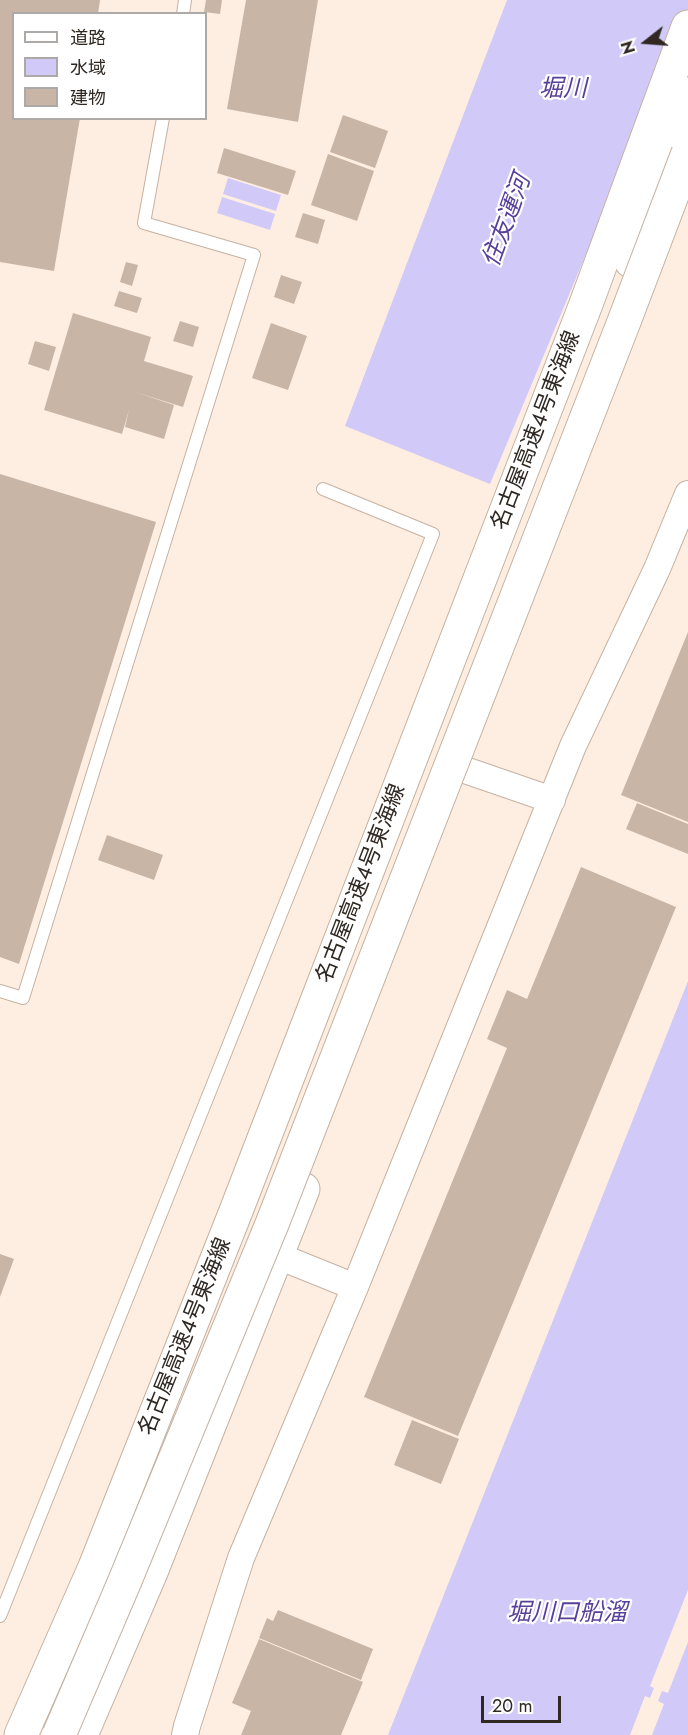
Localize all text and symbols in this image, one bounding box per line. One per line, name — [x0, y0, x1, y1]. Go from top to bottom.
legend — [12, 12, 207, 120]
north arrow — [616, 12, 676, 72]
text: 道路 — [70, 25, 106, 51]
text: N — [615, 38, 641, 57]
text: 水域 — [70, 55, 106, 81]
water label: 堀川 — [539, 76, 587, 104]
text: 建物 — [70, 85, 106, 111]
water label: 住友運河 — [478, 171, 538, 271]
street label: 名古屋高速4号東海線 — [487, 328, 587, 534]
street label: 名古屋高速4号東海線 — [312, 781, 412, 987]
street label: 名古屋高速4号東海線 — [134, 1234, 238, 1440]
water label: 堀川口船溜 — [507, 1600, 627, 1628]
scale bar — [484, 1684, 564, 1722]
text: 20 m — [492, 1693, 532, 1719]

